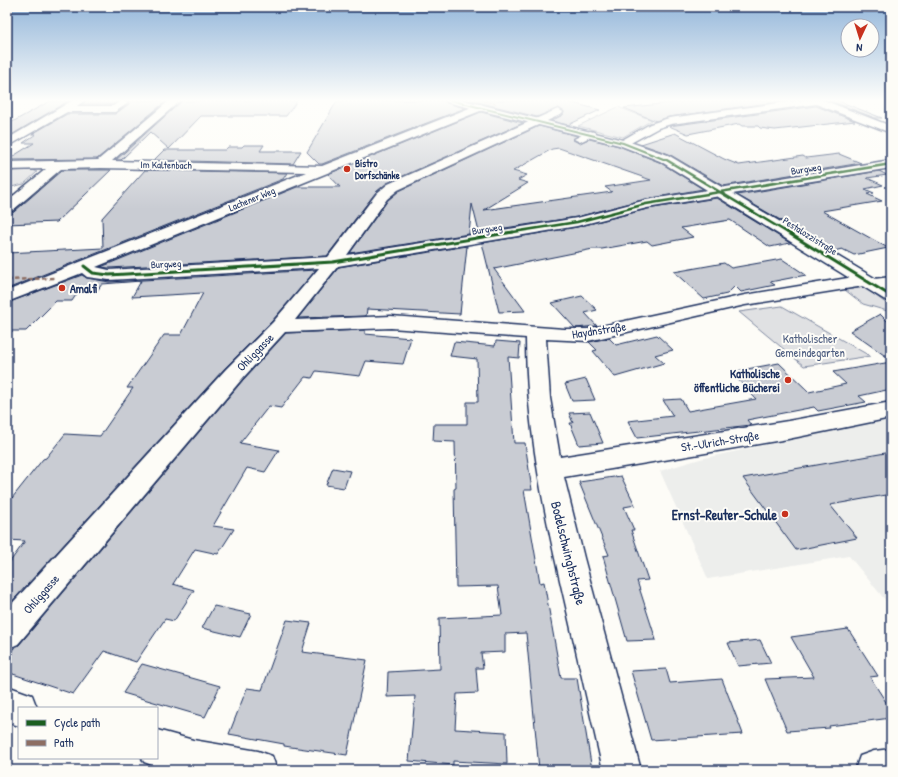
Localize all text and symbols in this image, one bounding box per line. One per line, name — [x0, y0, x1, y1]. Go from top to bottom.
north arrow — [840, 18, 880, 58]
text: N — [856, 41, 863, 55]
place label: Bistro Dorfschänke — [355, 157, 400, 182]
street label: Im Kaltenbach — [140, 158, 192, 172]
street label: Burgweg — [790, 160, 823, 178]
marker: Bistro Dorfschänke — [342, 164, 352, 174]
street label: Lachener Weg — [227, 184, 278, 214]
street label: Pestalozzistraße — [780, 214, 840, 258]
street label: Burgweg — [471, 220, 504, 238]
street label: Burgweg — [150, 257, 182, 271]
place label: Amalfi — [70, 280, 97, 297]
marker: Amalfi — [57, 283, 67, 293]
street label: Haydnstraße — [571, 317, 628, 343]
street label: Ohliggasse — [233, 329, 278, 375]
park label: Katholischer Gemeindegarten — [775, 330, 845, 361]
place label: Katholische öffentliche Bücherei — [694, 365, 780, 396]
marker: Katholische öffentliche Bücherei — [783, 375, 793, 385]
street label: St.-Ulrich-Straße — [680, 426, 760, 456]
street label: Bodelschwinghstraße — [546, 499, 591, 608]
place label: Ernst-Reuter-Schule — [672, 505, 777, 524]
marker: Ernst-Reuter-Schule — [780, 509, 790, 519]
street label: Ohliggasse — [19, 571, 63, 617]
legend — [18, 707, 158, 759]
text: Cycle path — [54, 714, 100, 731]
text: Path — [54, 734, 74, 751]

